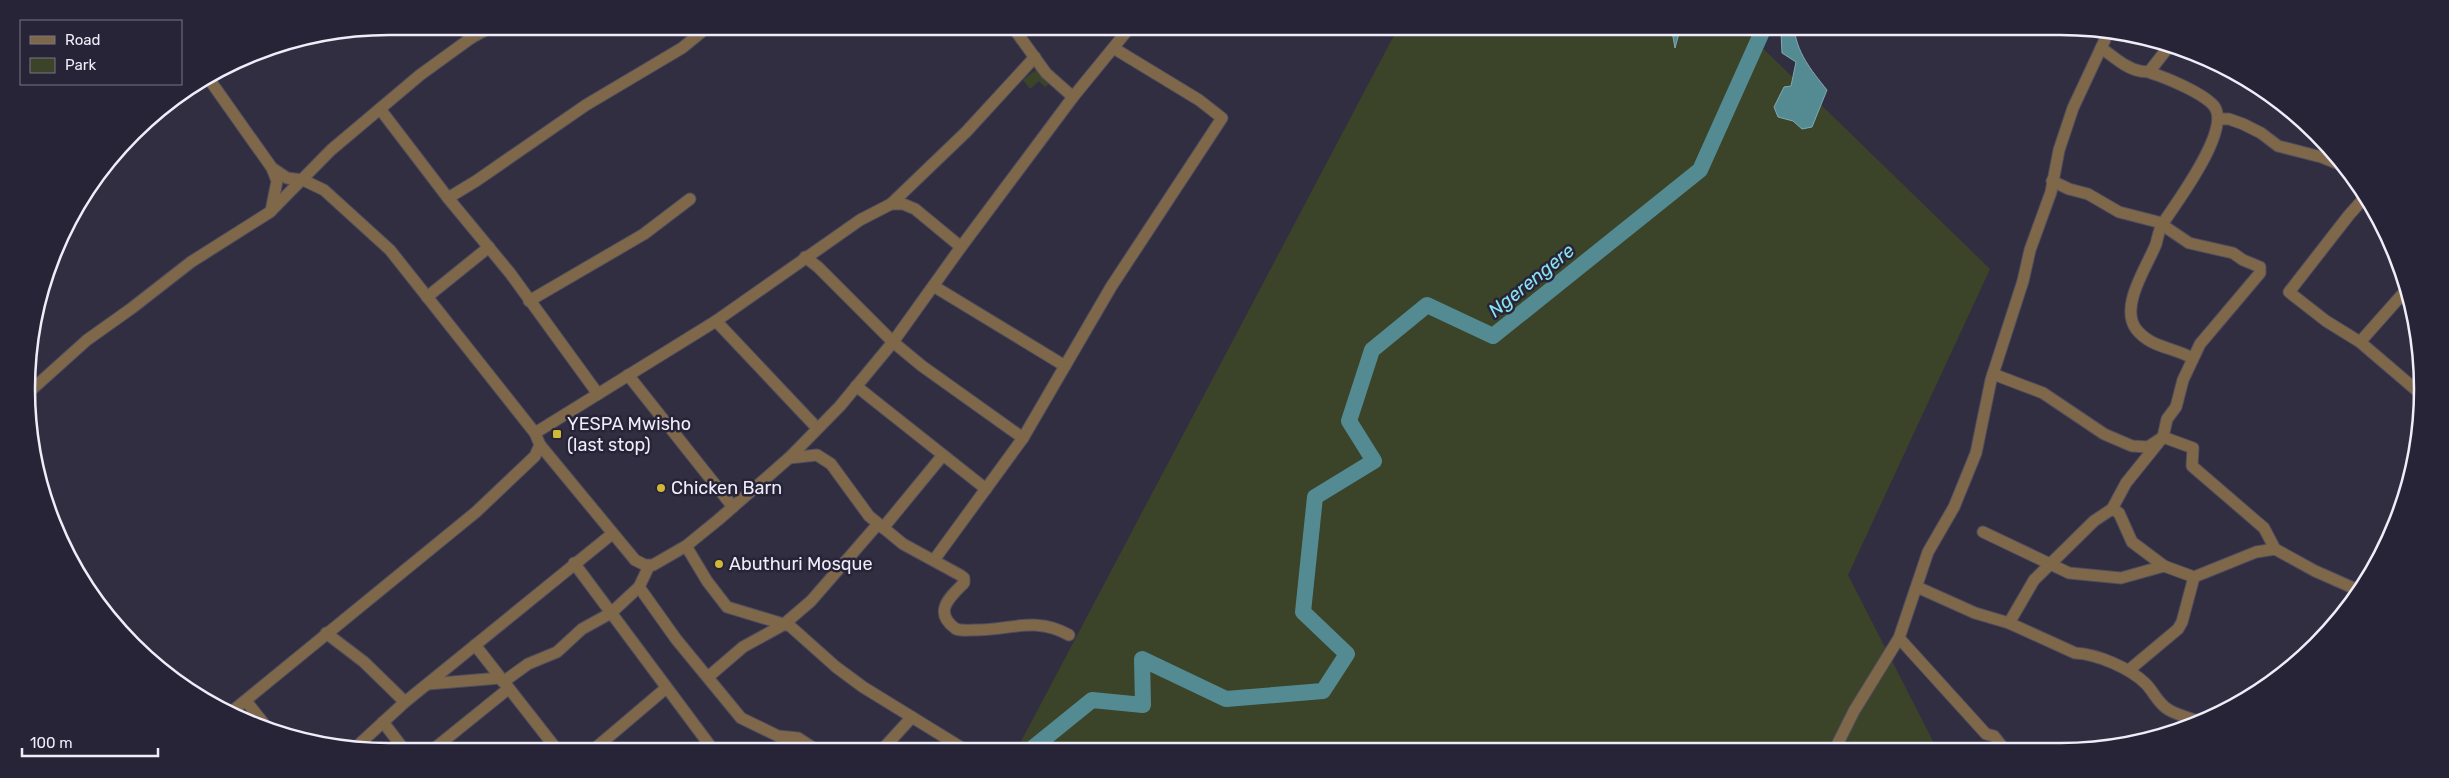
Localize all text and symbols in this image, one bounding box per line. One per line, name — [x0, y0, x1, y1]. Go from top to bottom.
legend — [20, 20, 182, 85]
text: Road — [65, 31, 101, 49]
text: Park — [65, 56, 96, 74]
water label: Ngerengere — [1484, 238, 1579, 322]
place label: YESPA Mwisho (last stop) — [567, 413, 691, 456]
marker: YESPA Mwisho (last stop) — [551, 428, 563, 440]
place label: Chicken Barn — [671, 477, 782, 499]
marker: Chicken Barn — [655, 482, 667, 494]
place label: Abuthuri Mosque — [729, 553, 873, 575]
marker: Abuthuri Mosque — [713, 558, 725, 570]
scale bar — [22, 726, 159, 758]
text: 100 m — [30, 734, 72, 752]

